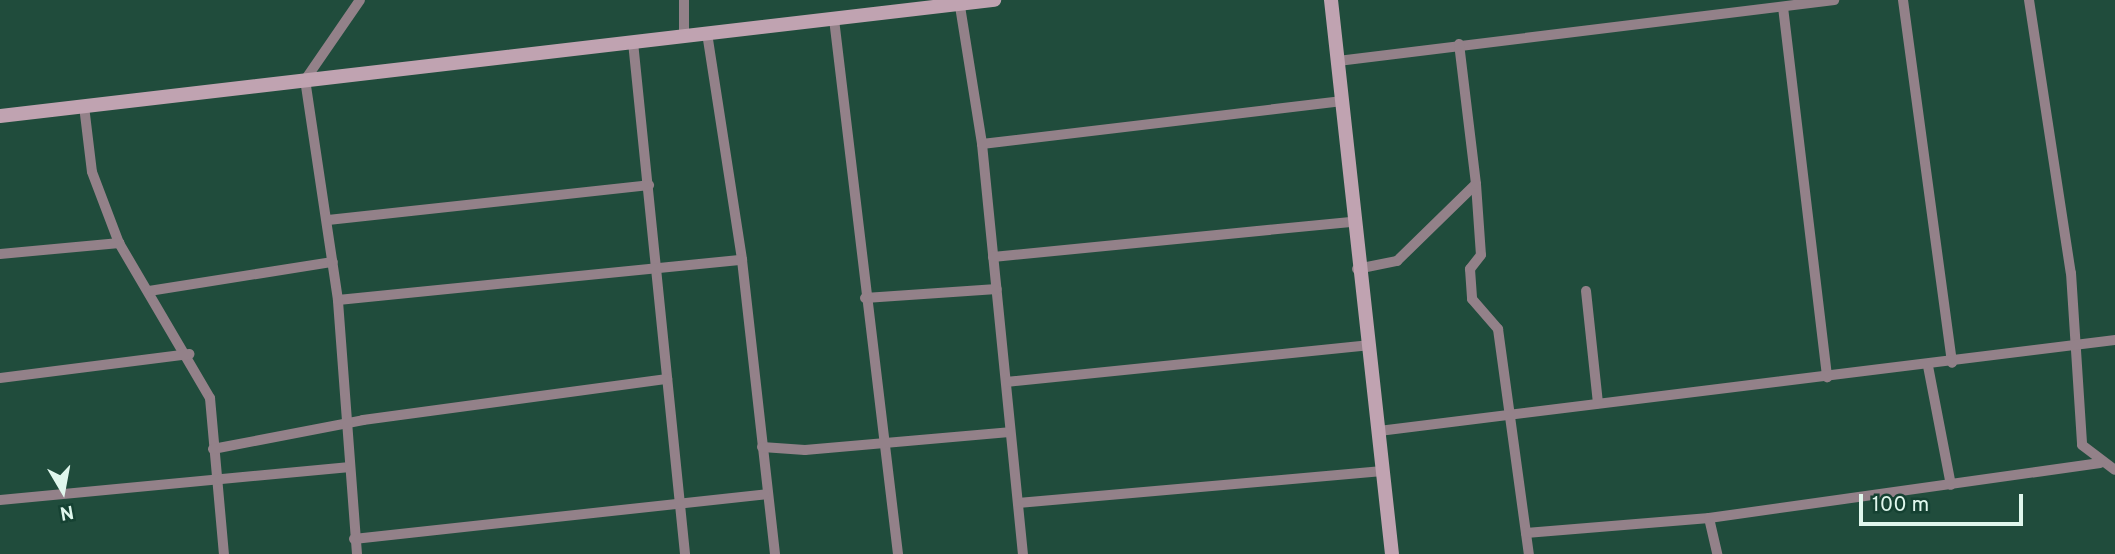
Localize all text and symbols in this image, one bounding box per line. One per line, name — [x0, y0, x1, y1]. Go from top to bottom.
north arrow — [28, 456, 98, 526]
scale bar — [1863, 480, 2028, 524]
text: 100 m — [1872, 492, 1929, 519]
text: N — [58, 499, 75, 525]

